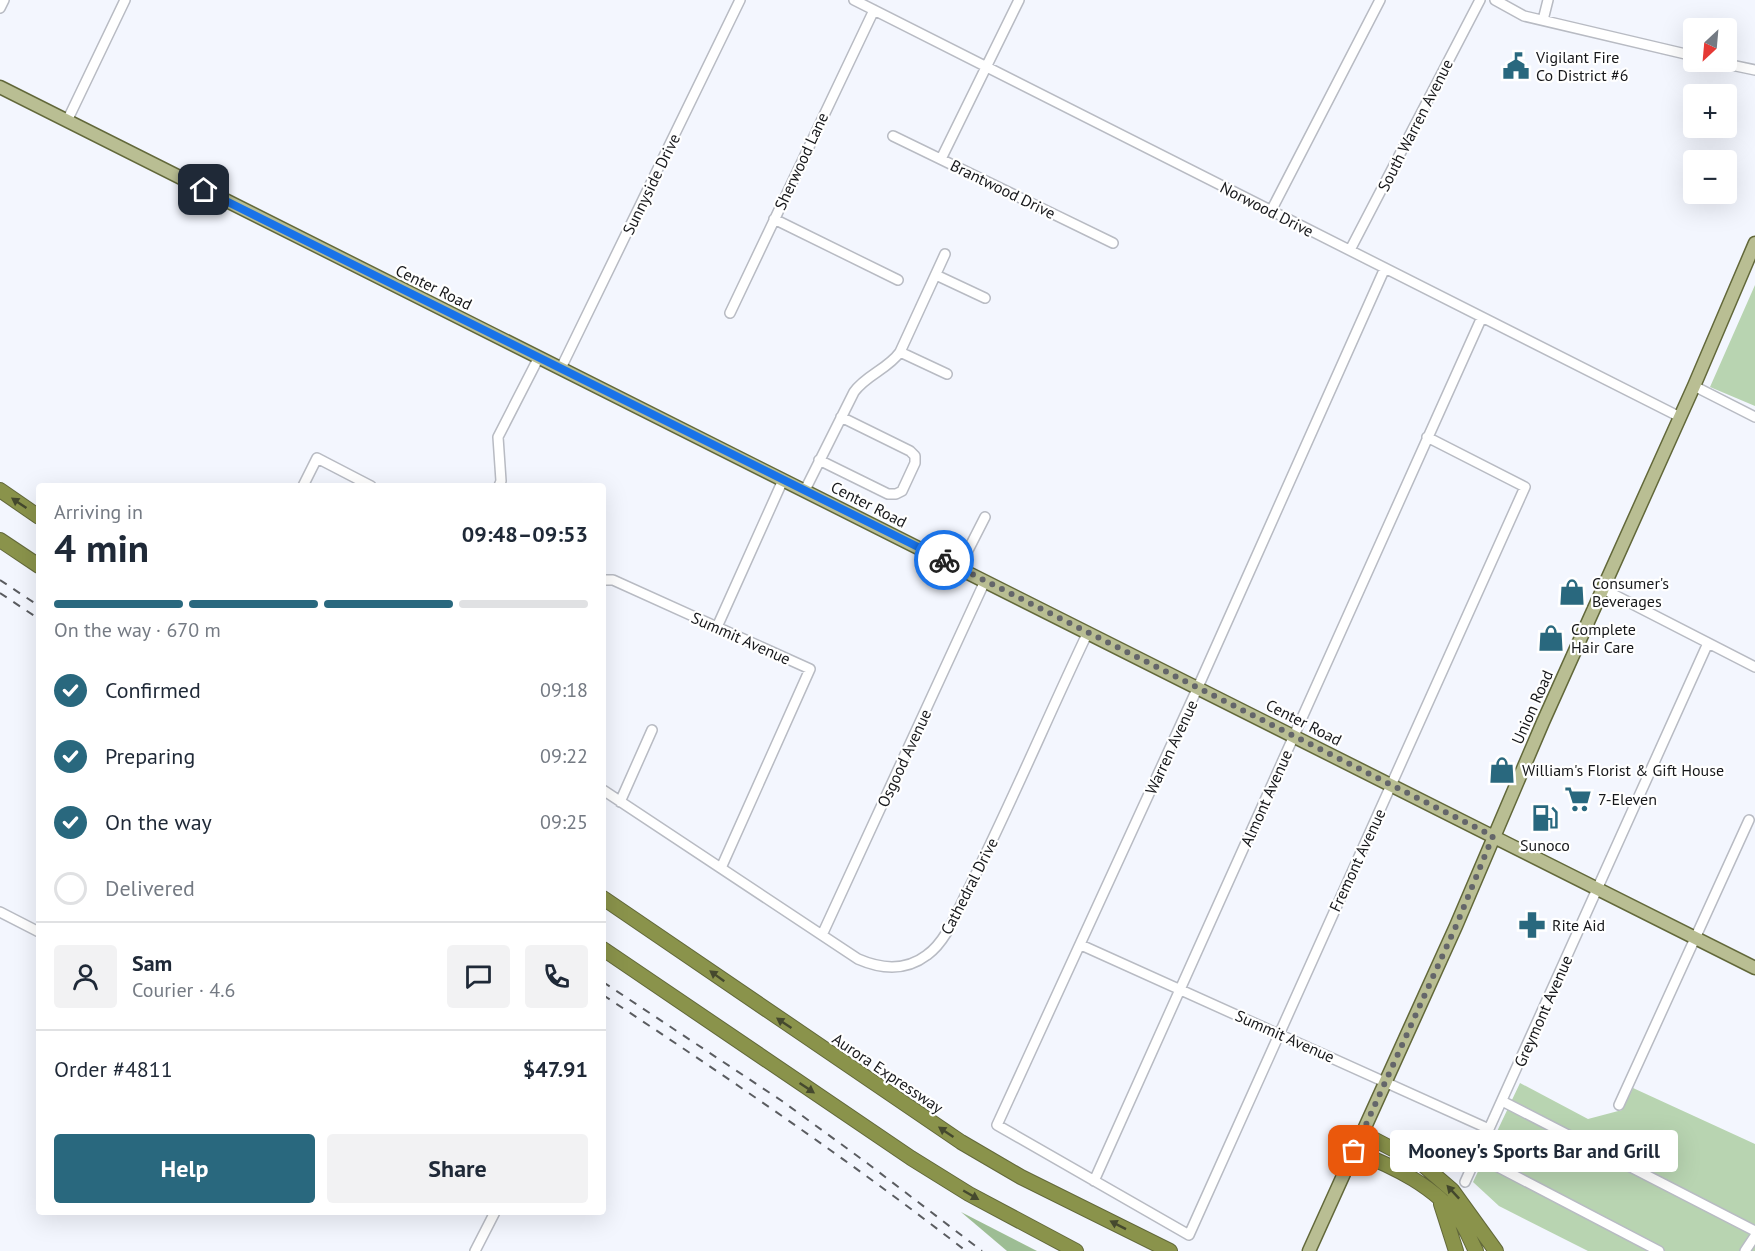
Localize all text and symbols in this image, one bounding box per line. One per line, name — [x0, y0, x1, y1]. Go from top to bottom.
north arrow — [1683, 18, 1737, 72]
map controls — [1683, 18, 1737, 204]
place label: Vigilant Fire Co District #6 — [1535, 47, 1628, 85]
public building icon: Vigilant Fire Co District #6 — [1501, 51, 1531, 81]
street label: South Warren Avenue — [1373, 55, 1457, 195]
button: + — [1683, 84, 1737, 138]
street label: Sherwood Lane — [770, 109, 832, 213]
street label: Sunnyside Drive — [618, 130, 684, 238]
button: − — [1683, 150, 1737, 204]
street label: Brantwood Drive — [947, 155, 1059, 223]
pin — [178, 164, 229, 215]
icon: home — [187, 173, 220, 206]
street label: Norwood Drive — [1217, 177, 1317, 241]
street label: Center Road — [393, 260, 475, 314]
street label: Center Road — [828, 476, 910, 532]
one-way arrow — [11, 498, 28, 509]
text: Arriving in — [54, 499, 143, 525]
text: 09:48–09:53 — [462, 520, 588, 548]
text: 4 min — [54, 522, 149, 573]
courier — [914, 530, 974, 590]
icon: bike — [928, 544, 961, 577]
place label: Consumer's Beverages — [1592, 573, 1669, 611]
shop icon: Consumer's Beverages — [1557, 577, 1587, 607]
street label: Summit Avenue — [688, 607, 794, 669]
text: On the way · 670 m — [54, 617, 221, 643]
place label: Complete Hair Care — [1571, 619, 1636, 657]
shop icon: Complete Hair Care — [1536, 623, 1566, 653]
street label: Union Road — [1507, 667, 1557, 747]
icon: check — [54, 674, 87, 707]
text: Confirmed — [105, 676, 201, 704]
text: 09:18 — [540, 677, 588, 703]
street label: Center Road — [1263, 694, 1345, 750]
street label: Warren Avenue — [1140, 697, 1202, 797]
street label: Osgood Avenue — [873, 706, 935, 810]
icon: check — [54, 740, 87, 773]
text: Preparing — [105, 742, 195, 770]
text: 09:22 — [540, 743, 588, 769]
street label: Almont Avenue — [1236, 747, 1296, 849]
shop icon: William's Florist & Gift House — [1487, 755, 1517, 785]
place label: William's Florist & Gift House — [1522, 760, 1724, 780]
supermarket icon: 7-Eleven — [1563, 784, 1593, 814]
place label: 7-Eleven — [1598, 789, 1657, 809]
fuel station icon: Sunoco — [1530, 803, 1560, 833]
street label: Fremont Avenue — [1324, 805, 1390, 915]
icon: check — [54, 806, 87, 839]
text: On the way — [105, 808, 212, 836]
text: 09:25 — [540, 809, 588, 835]
street label: Cathedral Drive — [936, 834, 1002, 938]
place label: Sunoco — [1520, 835, 1570, 855]
text: Delivered — [105, 874, 195, 902]
pharmacy icon: Rite Aid — [1517, 910, 1547, 940]
place label: Rite Aid — [1552, 915, 1605, 935]
button: person — [54, 945, 117, 1008]
button: chat — [447, 945, 510, 1008]
button: phone — [525, 945, 588, 1008]
text: Sam — [132, 949, 172, 977]
street label: Greymont Avenue — [1509, 952, 1577, 1070]
one-way arrow — [710, 970, 726, 982]
text: Courier · 4.6 — [132, 977, 235, 1003]
street label: Summit Avenue — [1232, 1005, 1338, 1067]
one-way arrow — [777, 1017, 793, 1029]
street label: Aurora Expressway — [829, 1029, 948, 1118]
text: Order #4811 — [54, 1055, 173, 1083]
text: $47.91 — [523, 1055, 588, 1083]
one-way arrow — [799, 1083, 816, 1094]
pin — [1328, 1125, 1379, 1176]
one-way arrow — [939, 1126, 955, 1138]
callout: Mooney's Sports Bar and Grill — [1390, 1130, 1678, 1172]
button: Help — [54, 1134, 315, 1203]
button: Share — [327, 1134, 588, 1203]
icon: bag — [1337, 1134, 1370, 1167]
text: Mooney's Sports Bar and Grill — [1408, 1138, 1660, 1164]
one-way arrow — [1446, 1184, 1460, 1199]
one-way arrow — [963, 1190, 980, 1200]
one-way arrow — [1109, 1220, 1126, 1230]

